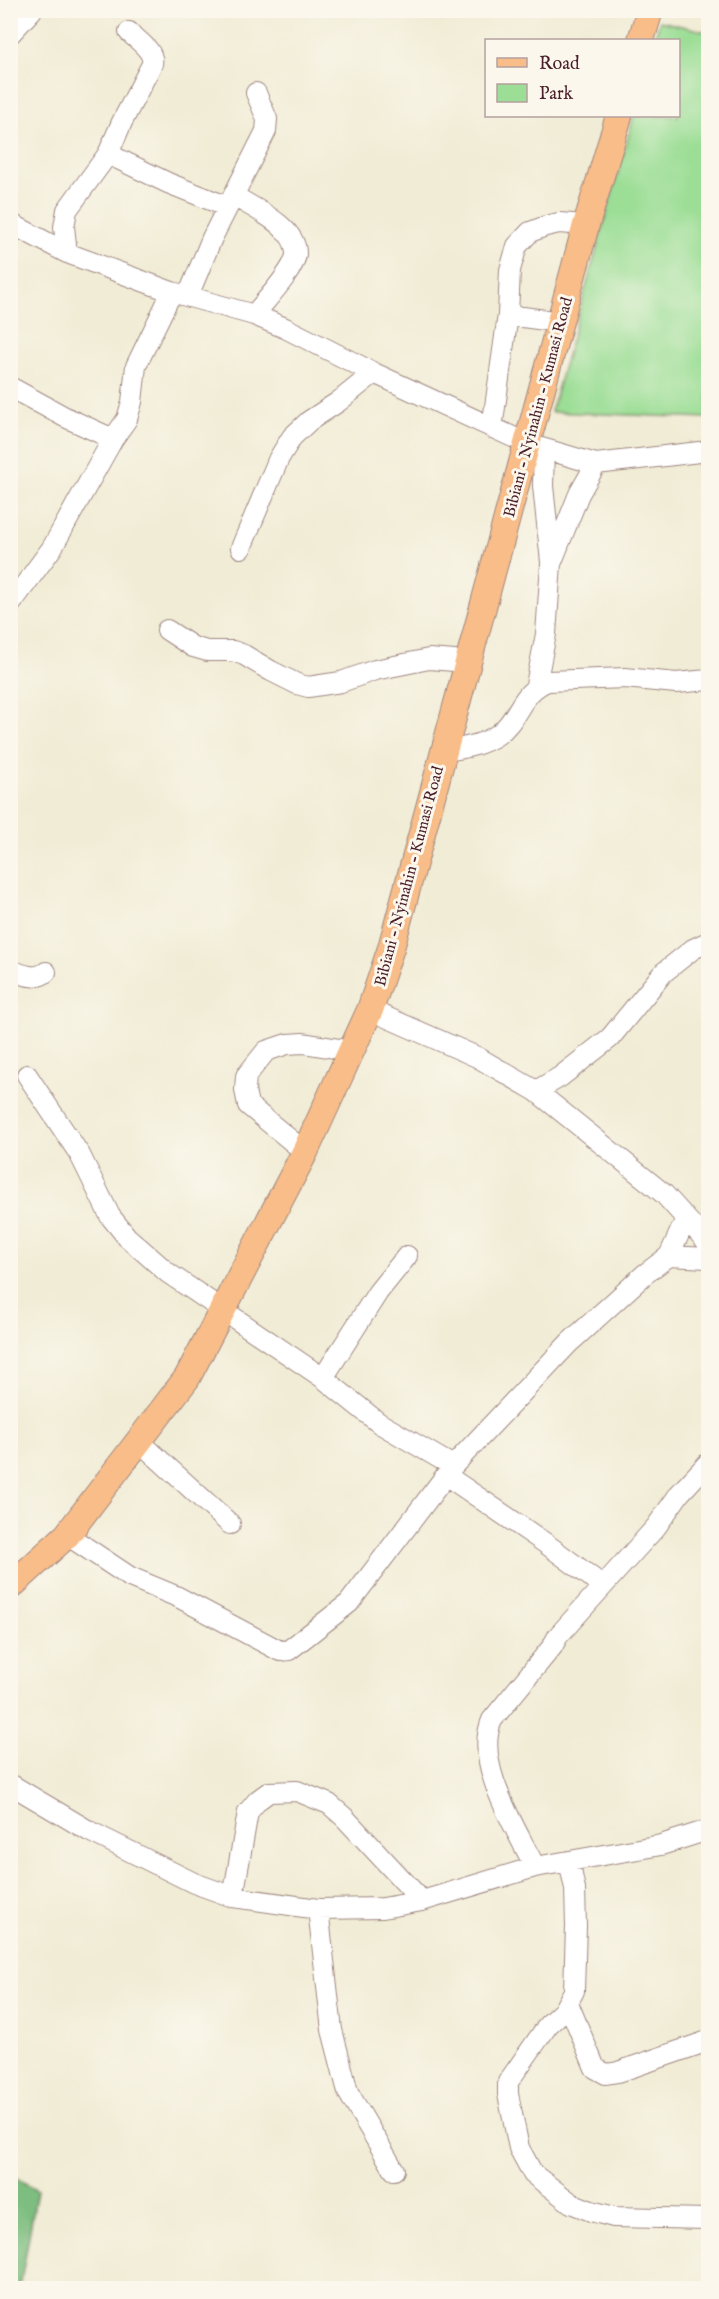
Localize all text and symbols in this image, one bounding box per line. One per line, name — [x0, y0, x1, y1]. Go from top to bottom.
legend — [485, 39, 680, 117]
text: Road — [539, 53, 580, 76]
text: Park — [539, 83, 574, 106]
street label: Bibiani - Nyinahin - Kumasi Road — [500, 295, 578, 520]
street label: Bibiani - Nyinahin - Kumasi Road — [371, 764, 449, 989]

